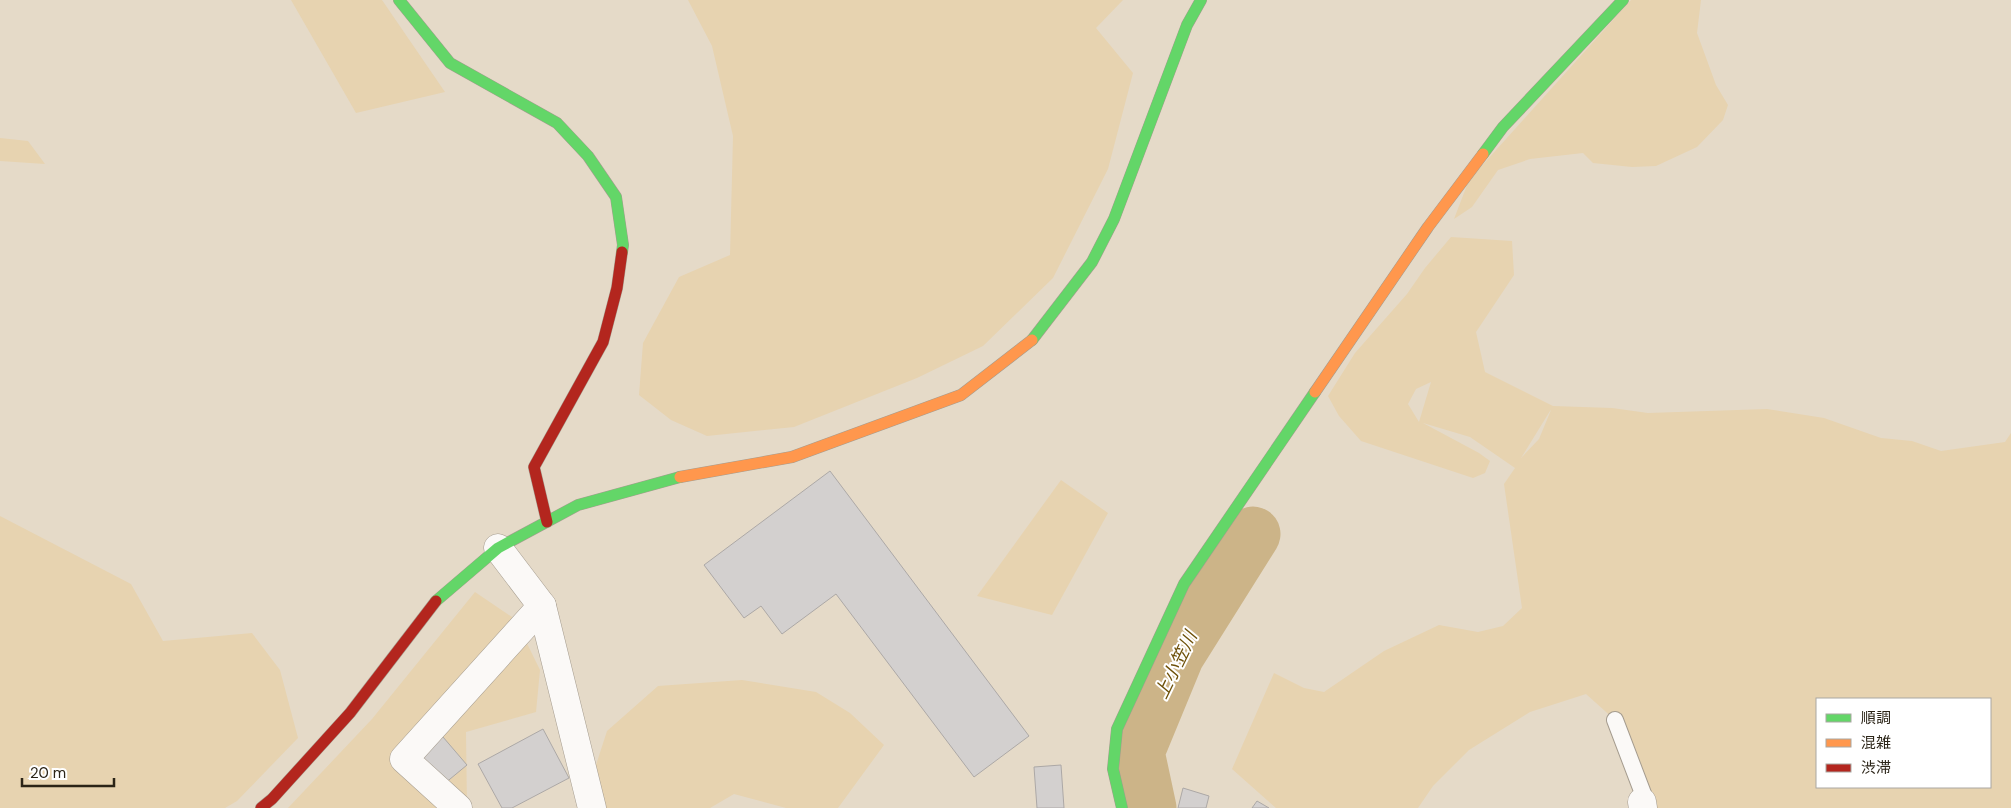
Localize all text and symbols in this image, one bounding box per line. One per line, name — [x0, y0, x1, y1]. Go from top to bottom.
water label: 上小笠川 — [1149, 626, 1203, 703]
legend — [1816, 698, 1991, 788]
text: 順調 — [1861, 708, 1891, 728]
text: 混雑 — [1861, 733, 1891, 753]
scale bar — [22, 756, 115, 788]
text: 渋滞 — [1861, 758, 1891, 778]
text: 20 m — [30, 763, 66, 783]

